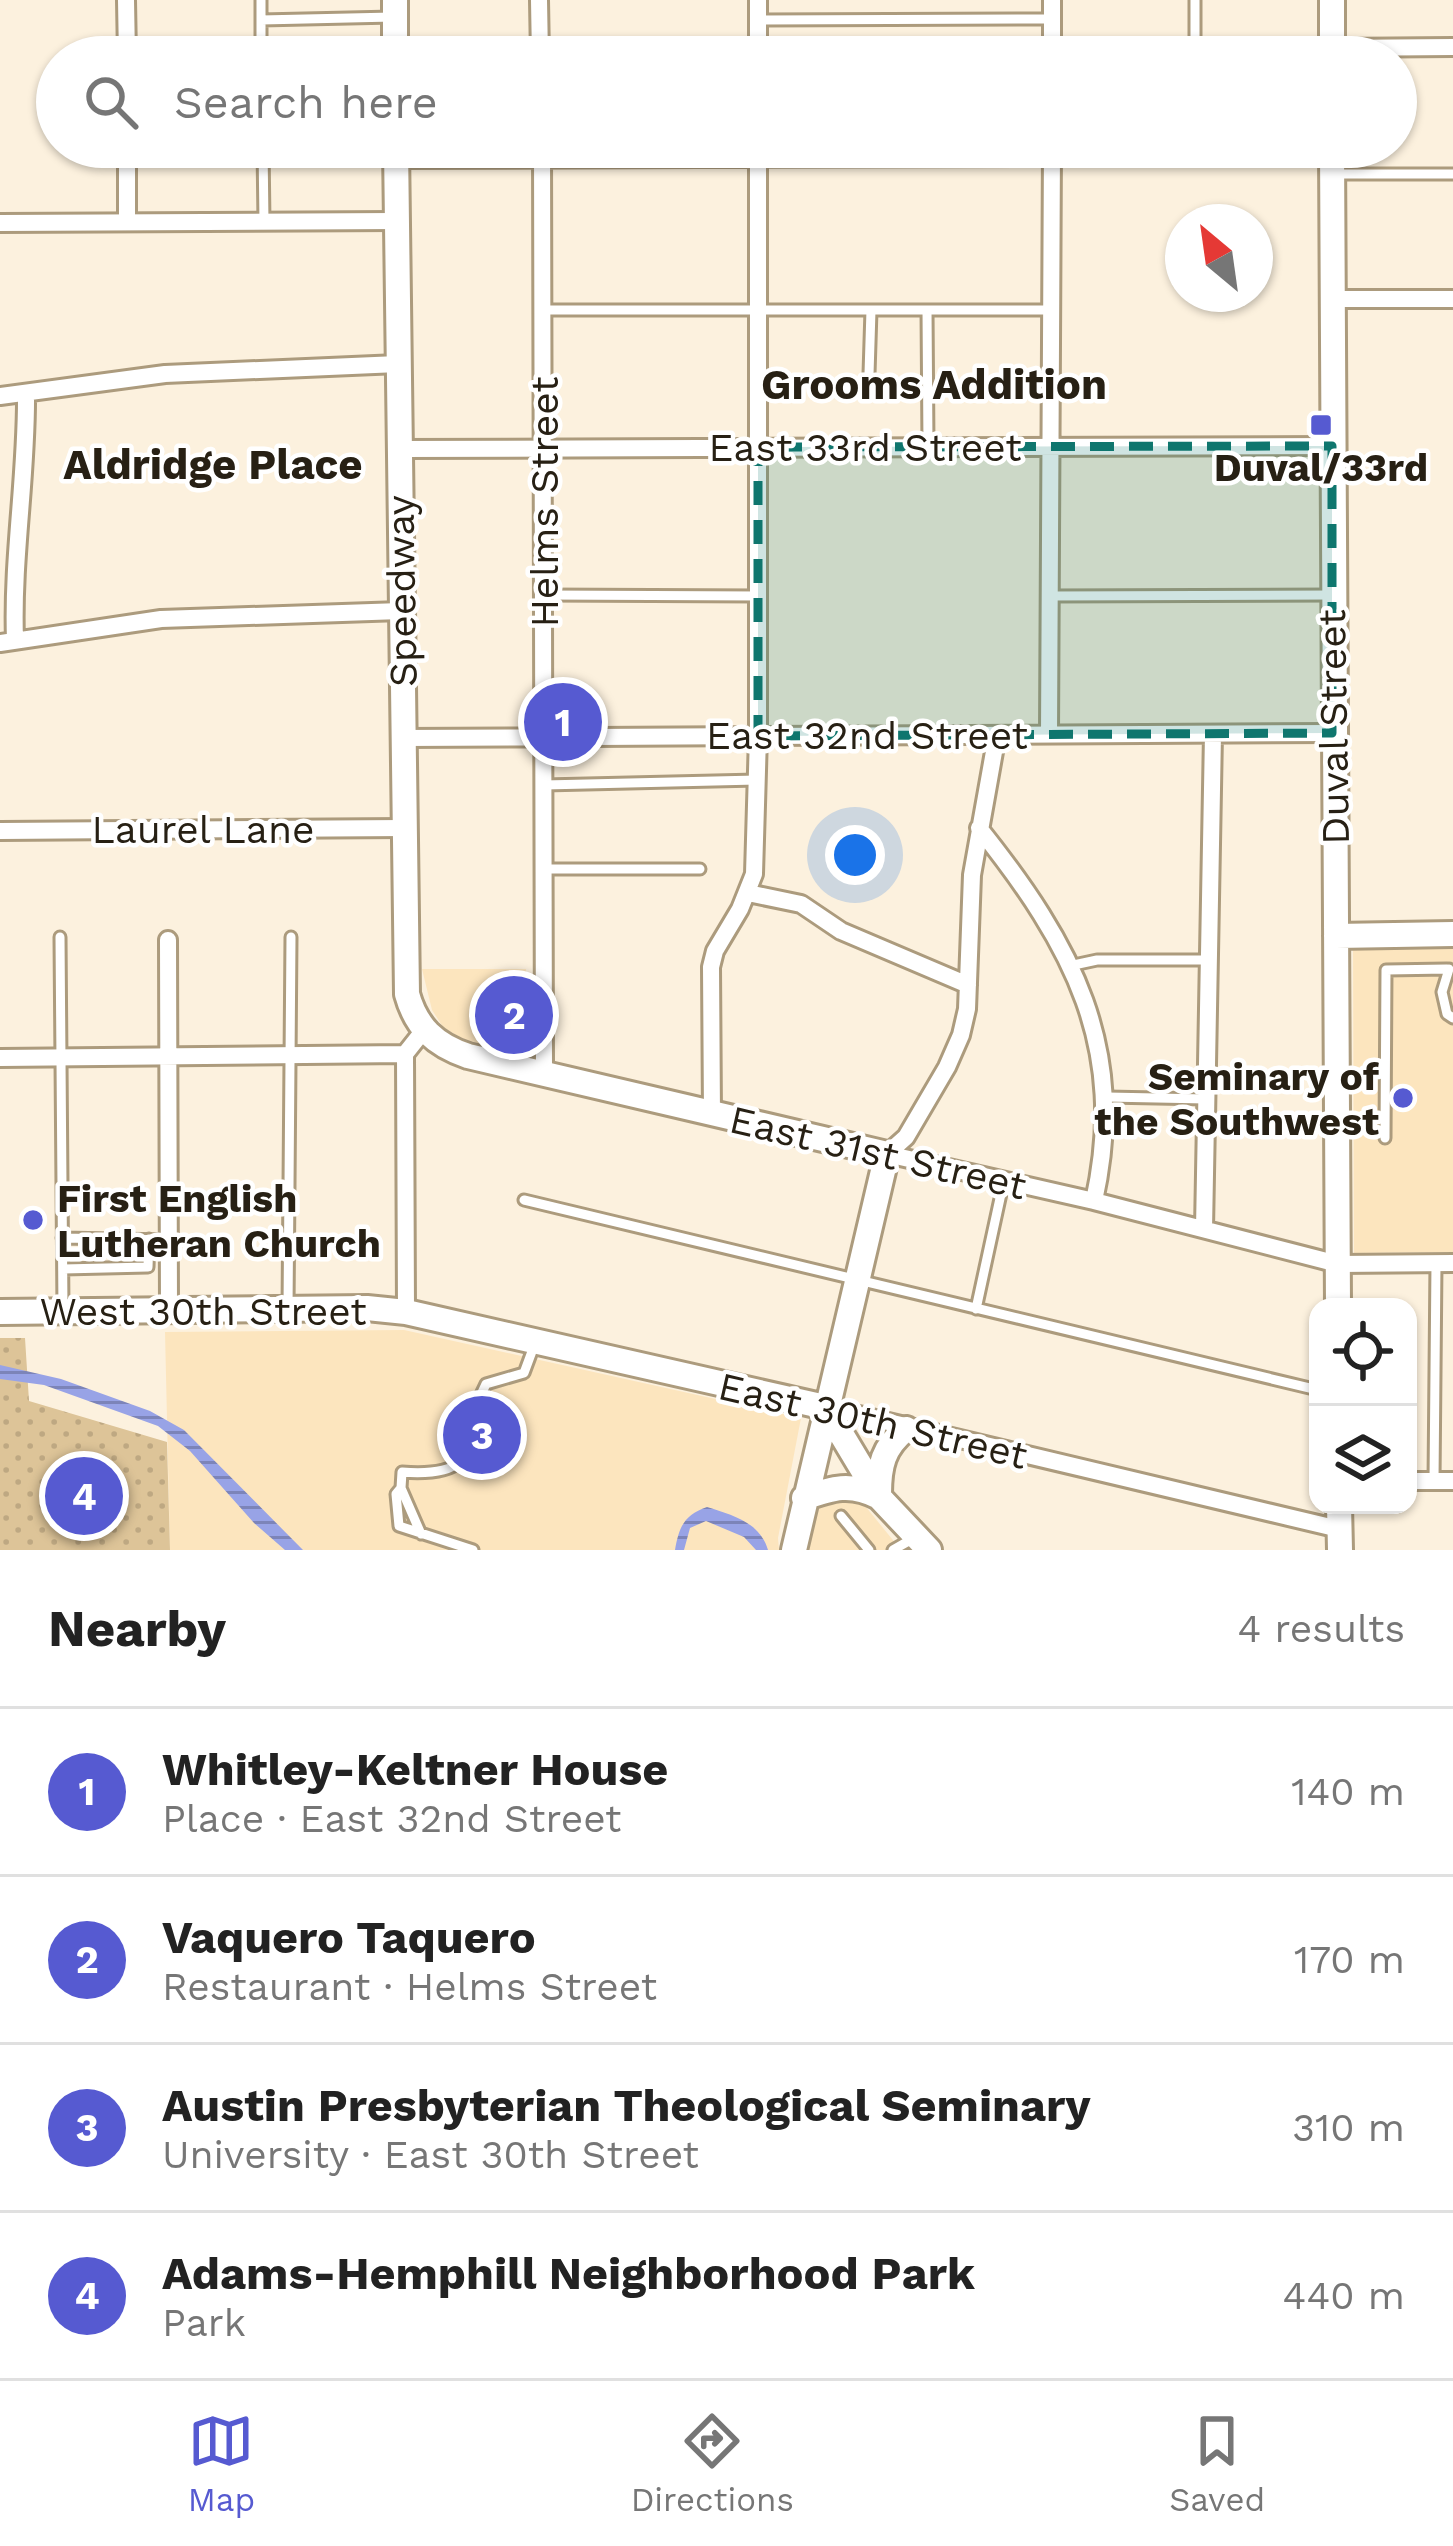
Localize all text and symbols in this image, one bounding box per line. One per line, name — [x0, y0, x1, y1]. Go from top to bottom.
search box — [36, 36, 1417, 168]
icon: search — [78, 69, 144, 135]
text: Search here — [174, 76, 438, 129]
north arrow — [1165, 204, 1273, 312]
district label: Grooms Addition — [761, 360, 1107, 409]
street label: Helms Street — [522, 376, 567, 628]
marker: Duval/33rd — [1308, 412, 1334, 438]
street label: East 33rd Street — [708, 425, 1022, 470]
district label: Aldridge Place — [63, 440, 363, 489]
place label: Duval/33rd — [1214, 445, 1428, 490]
street label: Speedway — [377, 495, 426, 687]
street label: Duval Street — [1309, 609, 1358, 845]
pin: 1 — [524, 677, 602, 767]
street label: East 32nd Street — [706, 713, 1028, 758]
street label: Laurel Lane — [91, 807, 315, 852]
your location — [825, 825, 885, 885]
pin: 2 — [475, 970, 553, 1060]
place label: Seminary of the Southwest — [1094, 1054, 1380, 1144]
marker: Seminary of the Southwest — [1390, 1085, 1416, 1111]
street label: East 31st Street — [725, 1097, 1030, 1208]
place label: First English Lutheran Church — [57, 1176, 381, 1266]
marker: First English Lutheran Church — [20, 1207, 46, 1233]
street label: West 30th Street — [39, 1289, 367, 1334]
map controls — [1309, 1298, 1417, 1514]
button: locate — [1309, 1298, 1417, 1406]
street label: East 30th Street — [714, 1363, 1032, 1478]
pin: 3 — [443, 1390, 521, 1480]
button: layers — [1309, 1406, 1417, 1514]
pin: 4 — [45, 1451, 123, 1541]
text: Nearby — [48, 1599, 226, 1658]
text: 4 results — [1237, 1606, 1405, 1651]
text: Whitley-Keltner House — [162, 1743, 668, 1796]
text: 1 — [79, 1769, 95, 1814]
text: 140 m — [1291, 1769, 1405, 1814]
text: Place · East 32nd Street — [162, 1796, 621, 1841]
text: Vaquero Taquero — [162, 1911, 536, 1964]
text: 2 — [75, 1937, 99, 1982]
text: 170 m — [1294, 1937, 1405, 1982]
text: Restaurant · Helms Street — [162, 1964, 657, 2009]
text: Austin Presbyterian Theological Seminary — [162, 2079, 1091, 2132]
text: 3 — [75, 2105, 99, 2150]
text: 310 m — [1292, 2105, 1405, 2150]
text: University · East 30th Street — [162, 2132, 699, 2177]
text: Adams-Hemphill Neighborhood Park — [162, 2247, 975, 2300]
text: 4 — [74, 2273, 100, 2318]
text: 440 m — [1283, 2273, 1405, 2318]
text: Park — [162, 2300, 246, 2345]
tab: Map — [188, 2408, 255, 2519]
tab: Directions — [631, 2408, 794, 2519]
tab: Saved — [1169, 2408, 1265, 2519]

